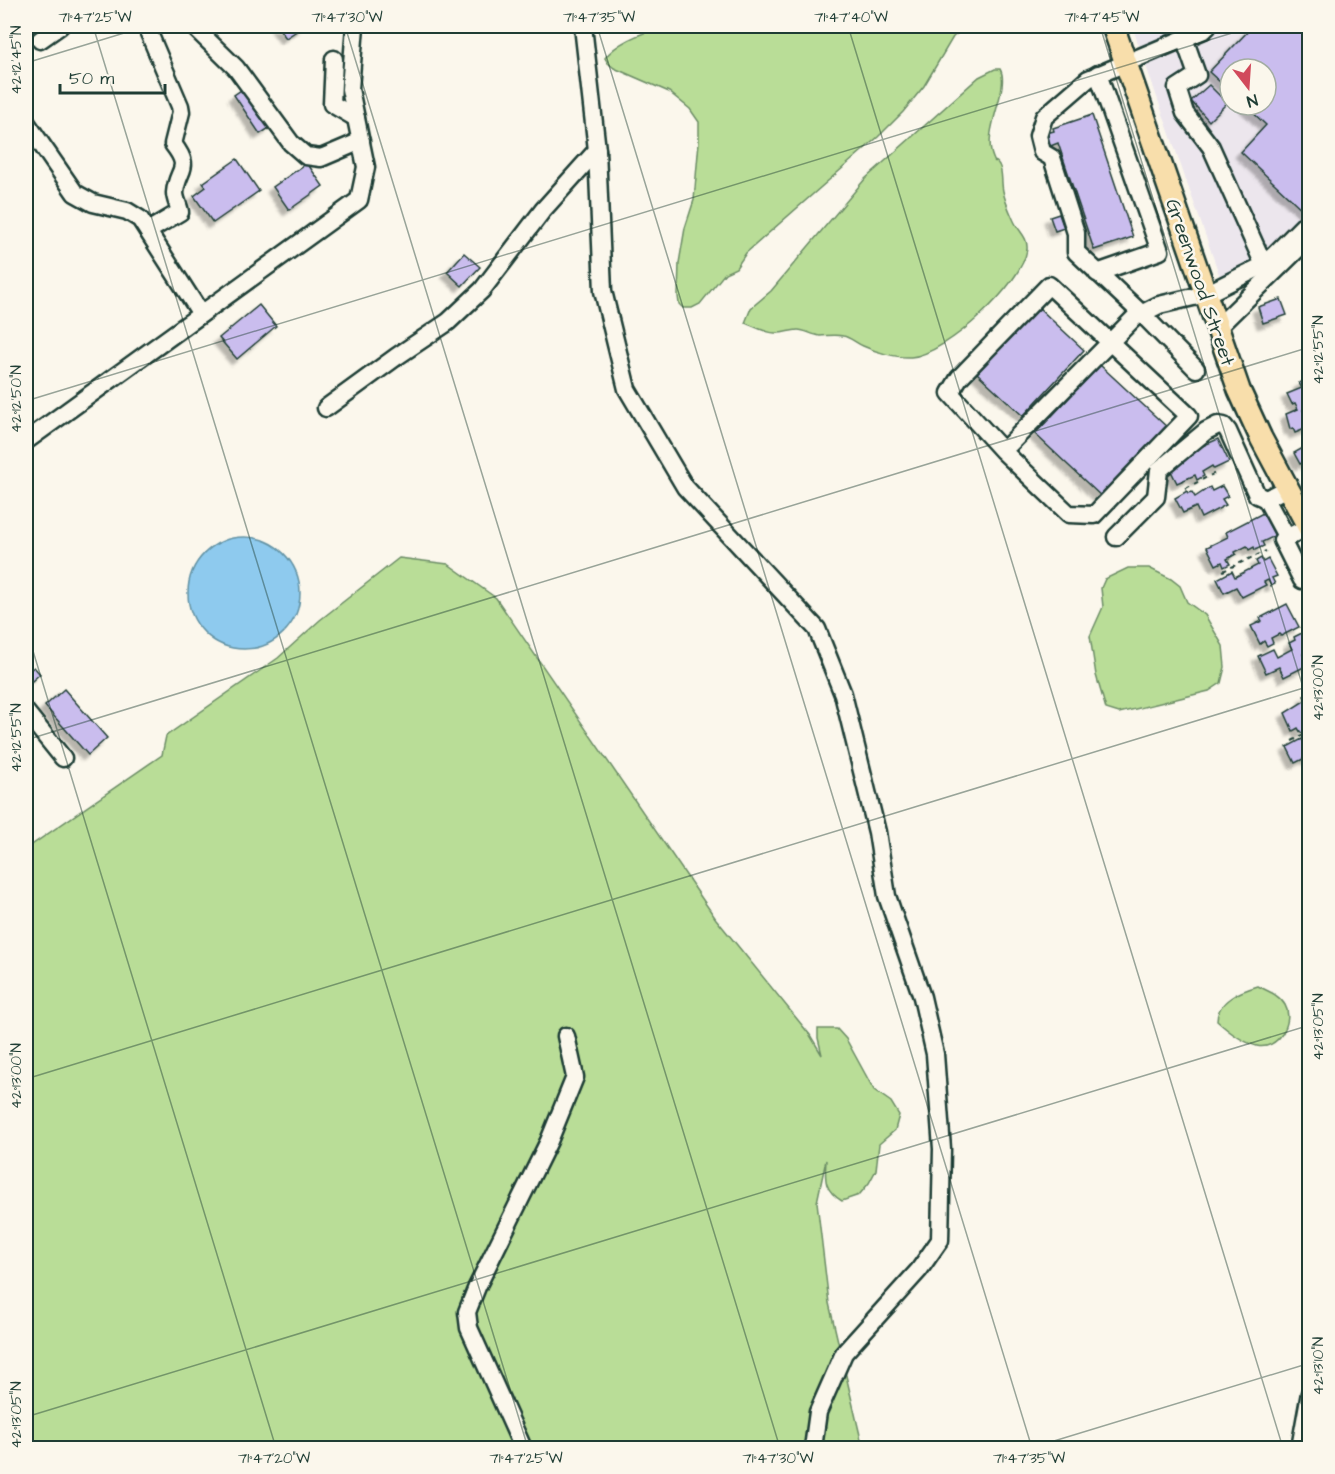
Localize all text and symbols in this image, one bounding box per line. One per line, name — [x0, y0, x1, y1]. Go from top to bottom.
text: 71°47'25"W — [58, 7, 132, 28]
text: 71°47'30"W — [311, 7, 383, 28]
text: 71°47'35"W — [563, 7, 635, 28]
text: 71°47'40"W — [814, 7, 888, 28]
text: 71°47'45"W — [1065, 7, 1139, 28]
text: 42°12'45"N — [6, 26, 27, 94]
scale bar — [60, 57, 165, 95]
north arrow — [1218, 57, 1278, 117]
text: 50 m — [69, 66, 114, 91]
text: N — [1244, 88, 1260, 112]
street label: Greenwood Street — [1158, 195, 1242, 370]
text: 42°12'55"N — [1308, 315, 1329, 385]
text: 42°12'50"N — [6, 365, 27, 433]
text: 42°13'00"N — [1308, 655, 1329, 721]
text: 42°12'55"N — [6, 703, 27, 773]
text: 42°13'05"N — [1308, 993, 1329, 1061]
text: 42°13'00"N — [6, 1043, 27, 1109]
text: 42°13'10"N — [1308, 1337, 1329, 1395]
text: 42°13'05"N — [6, 1381, 27, 1449]
text: 71°47'20"W — [238, 1448, 310, 1469]
text: 71°47'25"W — [489, 1448, 563, 1469]
text: 71°47'30"W — [742, 1448, 814, 1469]
text: 71°47'35"W — [993, 1448, 1065, 1469]

